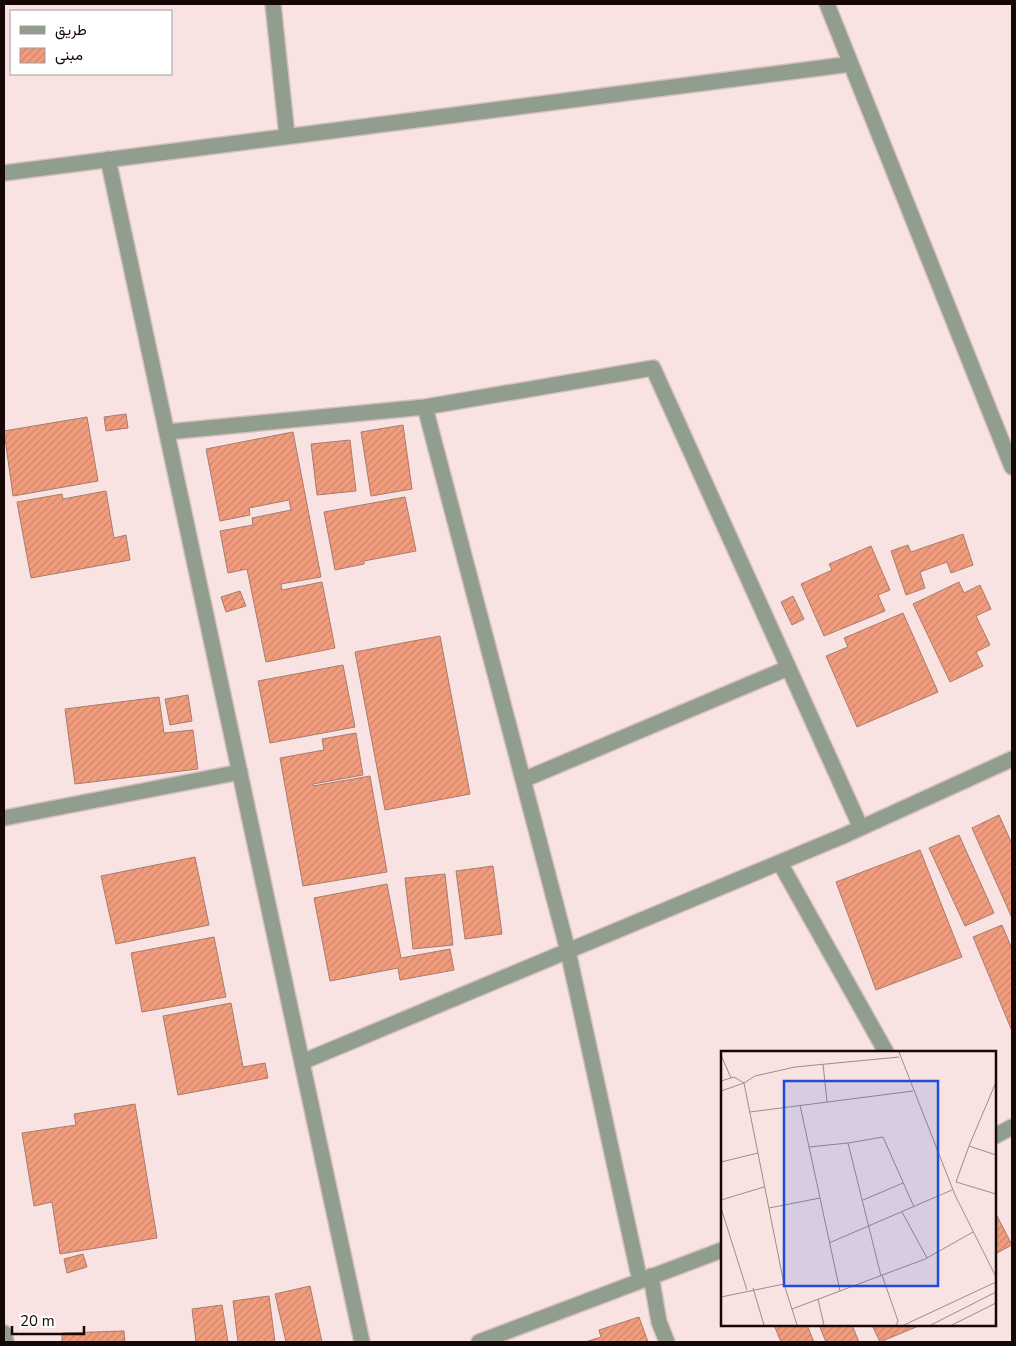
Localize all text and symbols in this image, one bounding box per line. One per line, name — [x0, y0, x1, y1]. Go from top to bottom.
legend — [10, 10, 172, 75]
text: طريق — [55, 20, 87, 40]
text: مبنى — [55, 45, 83, 65]
inset map — [721, 1051, 996, 1326]
scale bar — [12, 1304, 85, 1336]
text: 20 m — [20, 1311, 55, 1331]

